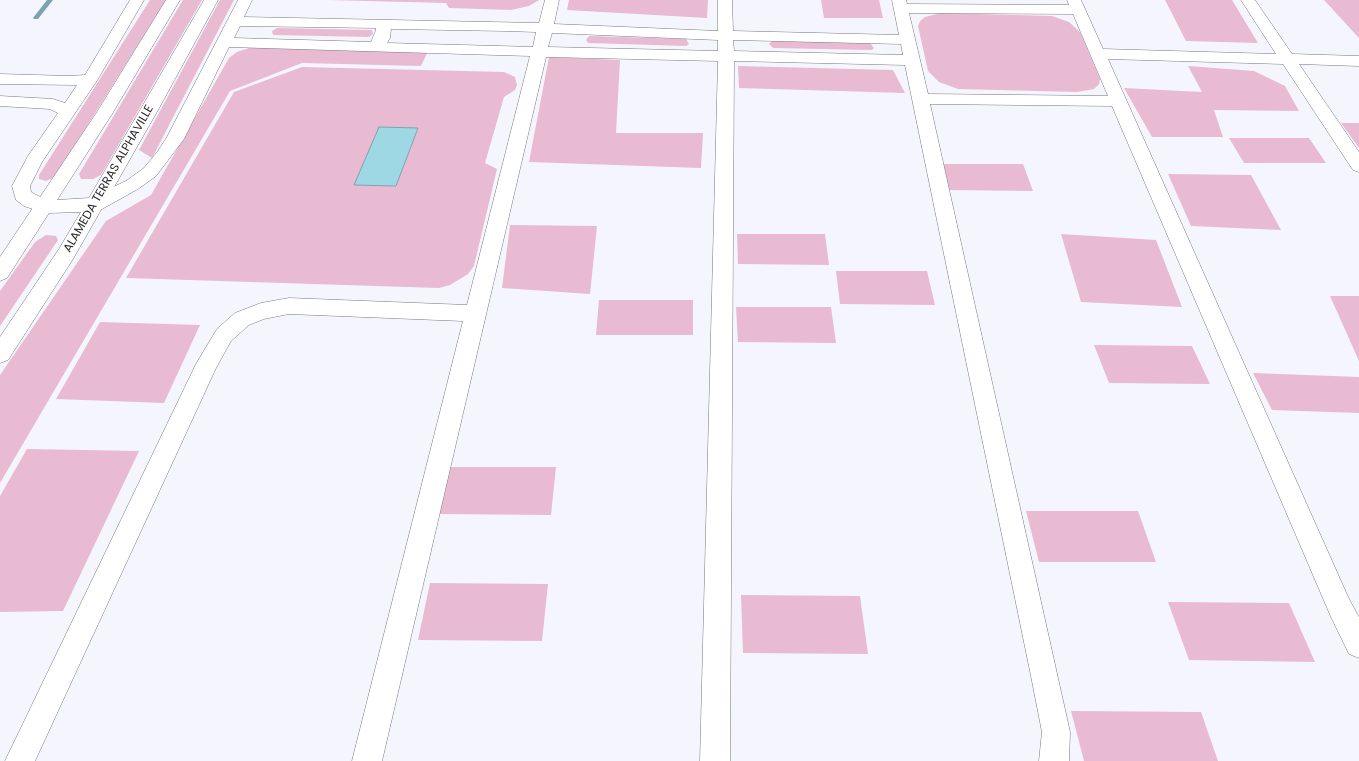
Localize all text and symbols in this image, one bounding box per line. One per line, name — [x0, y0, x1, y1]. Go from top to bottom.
street label: ALAMEDA TERRAS ALPHAVILLE — [61, 103, 157, 255]

